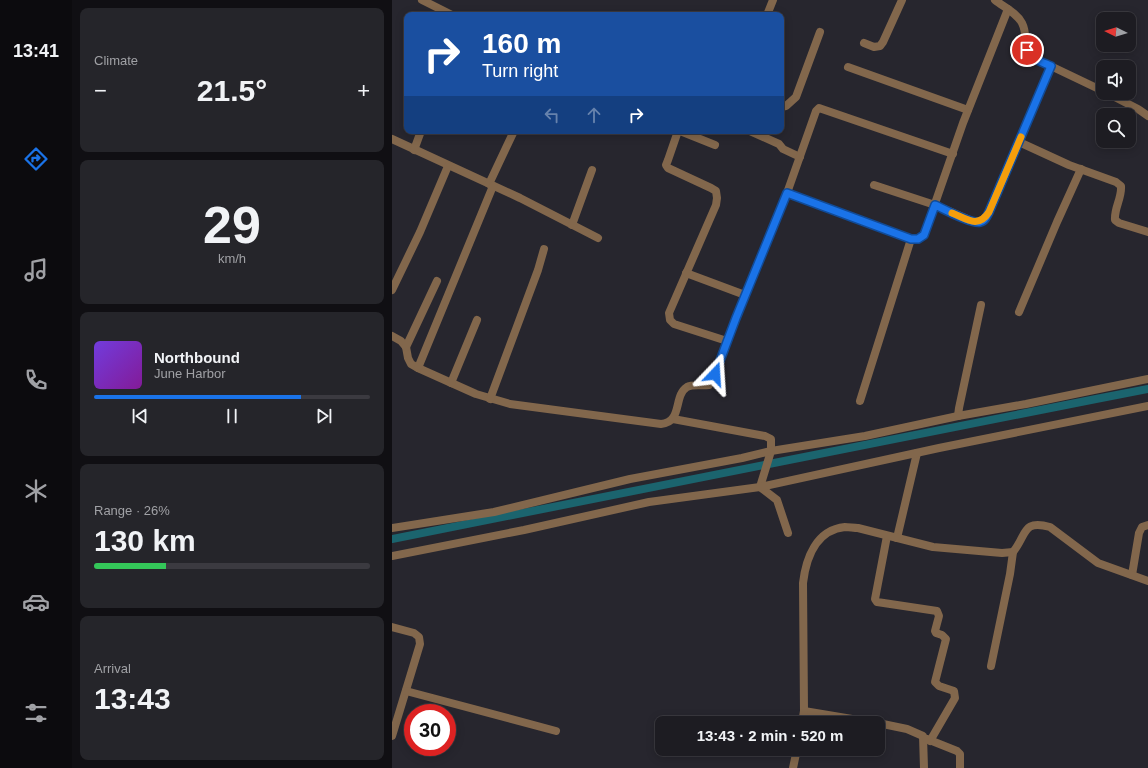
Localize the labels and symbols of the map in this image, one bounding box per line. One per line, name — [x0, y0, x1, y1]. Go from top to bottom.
north arrow — [1096, 12, 1136, 52]
pin — [1010, 33, 1044, 67]
position arrow — [694, 353, 736, 395]
speed limit sign: 30 — [404, 704, 456, 756]

